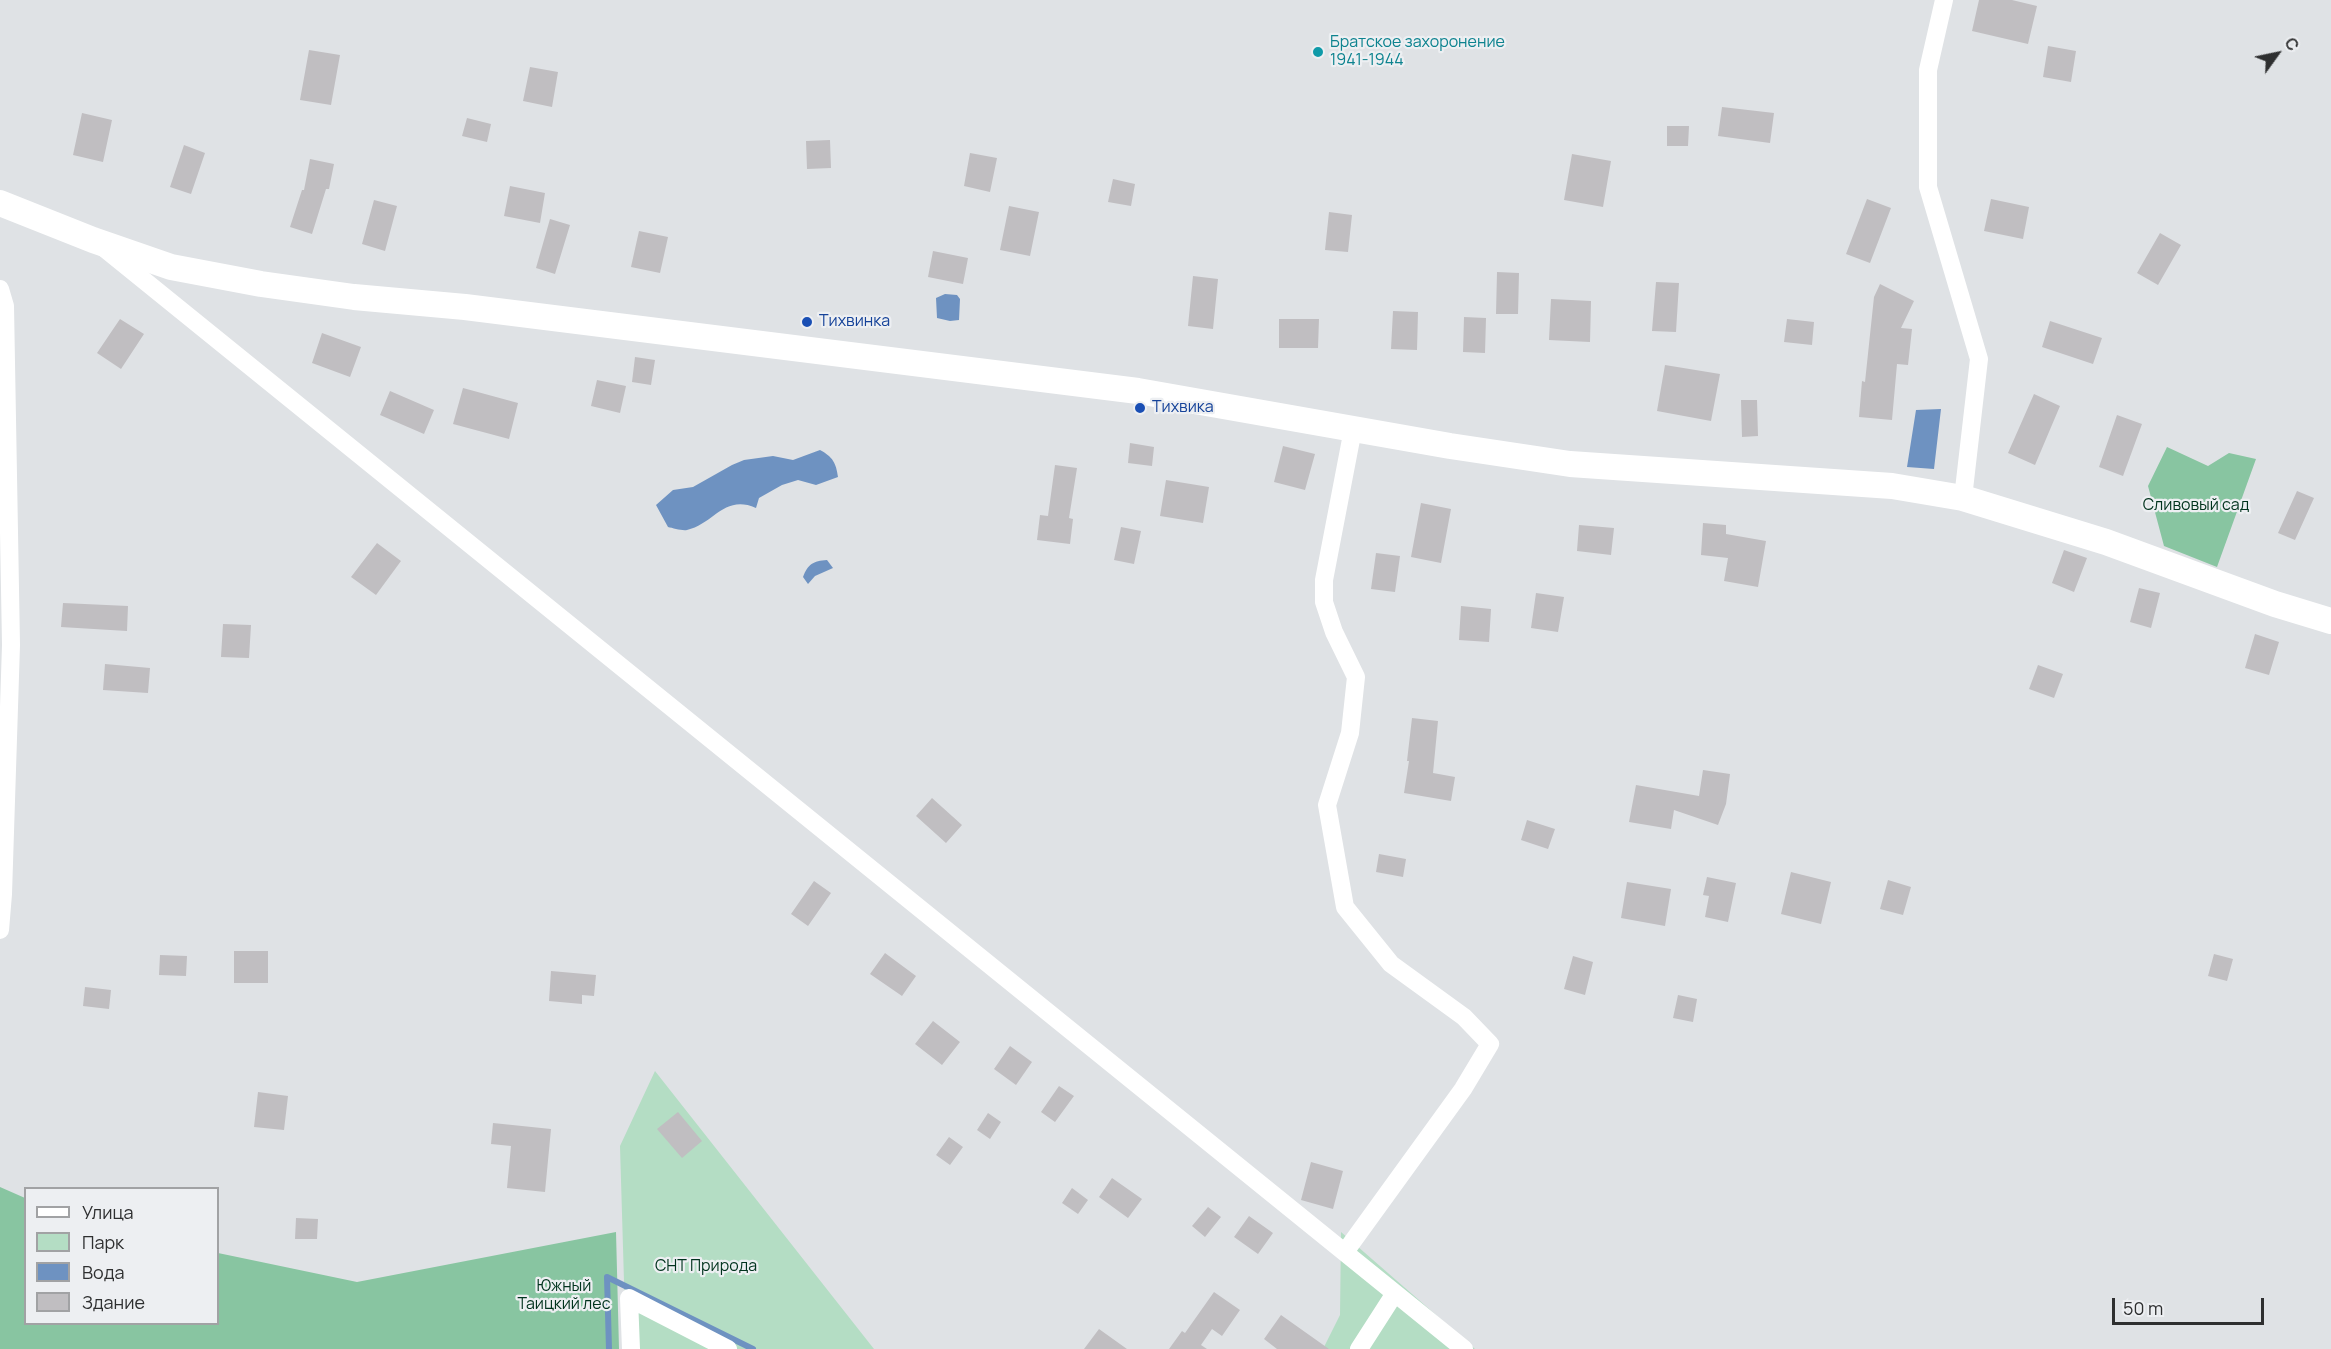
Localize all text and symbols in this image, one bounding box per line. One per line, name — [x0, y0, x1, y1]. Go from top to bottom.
north arrow — [2247, 24, 2307, 84]
place label: Братское захоронение 1941-1944 — [1330, 33, 1505, 71]
text: С — [2280, 33, 2305, 55]
marker: Братское захоронение 1941-1944 — [1311, 45, 1325, 59]
place label: Тихвинка — [819, 312, 890, 332]
marker: Тихвинка — [800, 315, 814, 329]
place label: Тихвика — [1152, 398, 1214, 418]
marker: Тихвика — [1133, 401, 1147, 415]
park label: Сливовый сад — [2143, 496, 2249, 516]
legend — [24, 1187, 219, 1325]
text: Улица — [82, 1200, 134, 1224]
text: Парк — [82, 1230, 124, 1254]
park label: СНТ Природа — [655, 1257, 757, 1277]
text: Вода — [82, 1260, 124, 1284]
park label: Южный Таицкий лес — [517, 1277, 611, 1315]
scale bar — [2115, 1286, 2266, 1324]
text: Здание — [82, 1290, 145, 1314]
text: 50 m — [2123, 1296, 2163, 1320]

